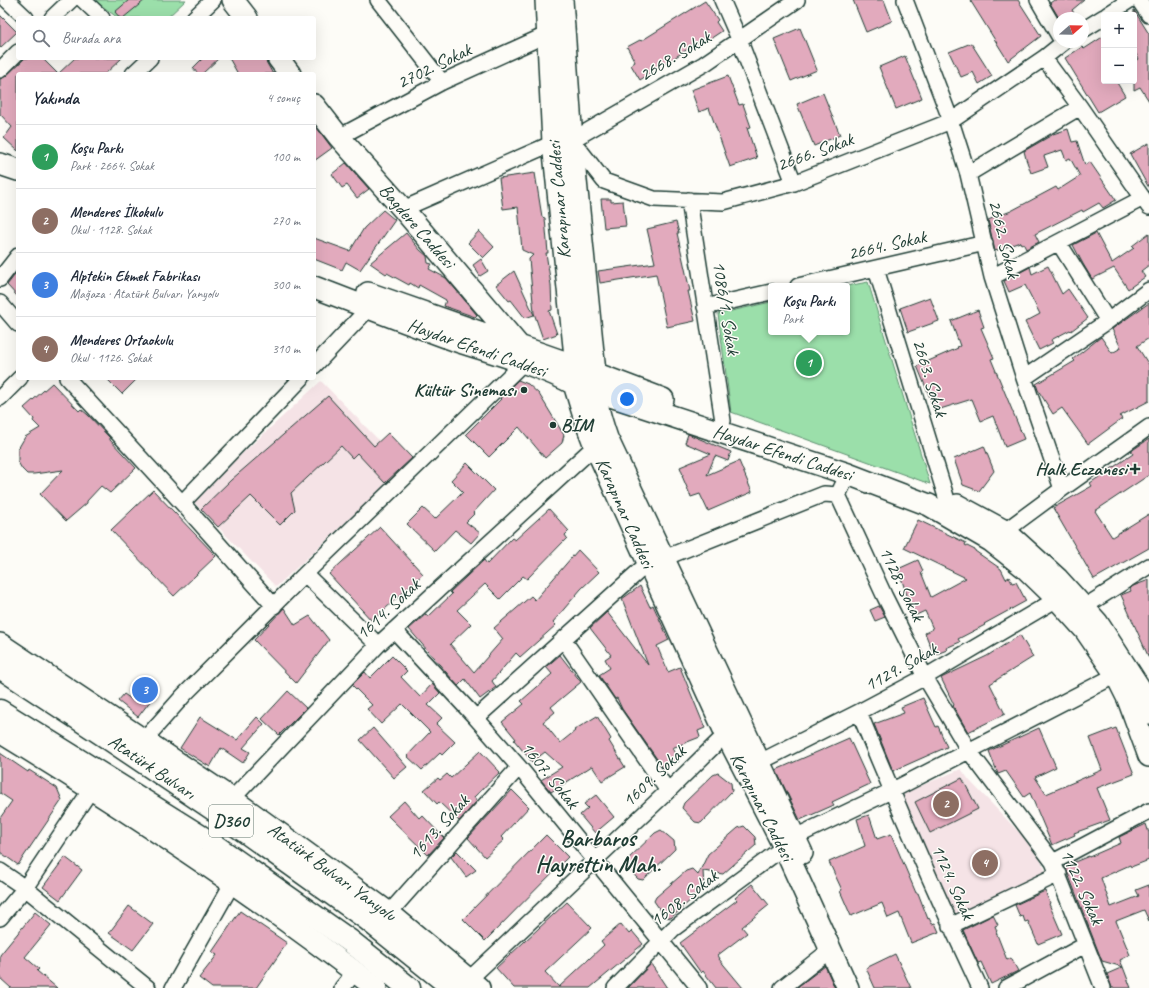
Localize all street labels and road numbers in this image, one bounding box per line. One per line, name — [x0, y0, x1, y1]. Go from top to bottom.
street label: 2668. Sokak — [635, 25, 716, 87]
street label: 2702. Sokak — [393, 37, 476, 94]
street label: 2666. Sokak — [773, 127, 858, 177]
street label: Karapınar Caddesi — [542, 138, 576, 260]
street label: Bagdere Caddesi — [374, 179, 462, 275]
street label: 2662. Sokak — [983, 197, 1026, 282]
street label: 2664. Sokak — [845, 224, 930, 266]
street label: 1086/1. Sokak — [707, 259, 745, 358]
street label: Haydar Efendi Caddesi — [404, 313, 552, 384]
street label: 2663. Sokak — [907, 336, 953, 421]
street label: Haydar Efendi Caddesi — [710, 419, 858, 488]
street label: Karapınar Caddesi — [590, 454, 661, 574]
street label: 1128. Sokak — [874, 543, 931, 626]
street label: 1614. Sokak — [351, 572, 426, 645]
street label: 1129. Sokak — [860, 637, 943, 697]
street label: Atatürk Bulvarı — [104, 729, 201, 806]
street label: 1607. Sokak — [516, 736, 585, 814]
street label: 1609. Sokak — [617, 739, 692, 812]
street label: Karapınar Caddesi — [724, 749, 801, 867]
street label: 1613. Sokak — [403, 789, 475, 865]
road number: D360 — [209, 805, 253, 837]
street label: Atatürk Bulvarı Yanyolu — [263, 817, 402, 927]
street label: 1124. Sokak — [926, 841, 981, 924]
street label: 1122. Sokak — [1055, 846, 1110, 929]
street label: 1608. Sokak — [645, 863, 724, 932]

